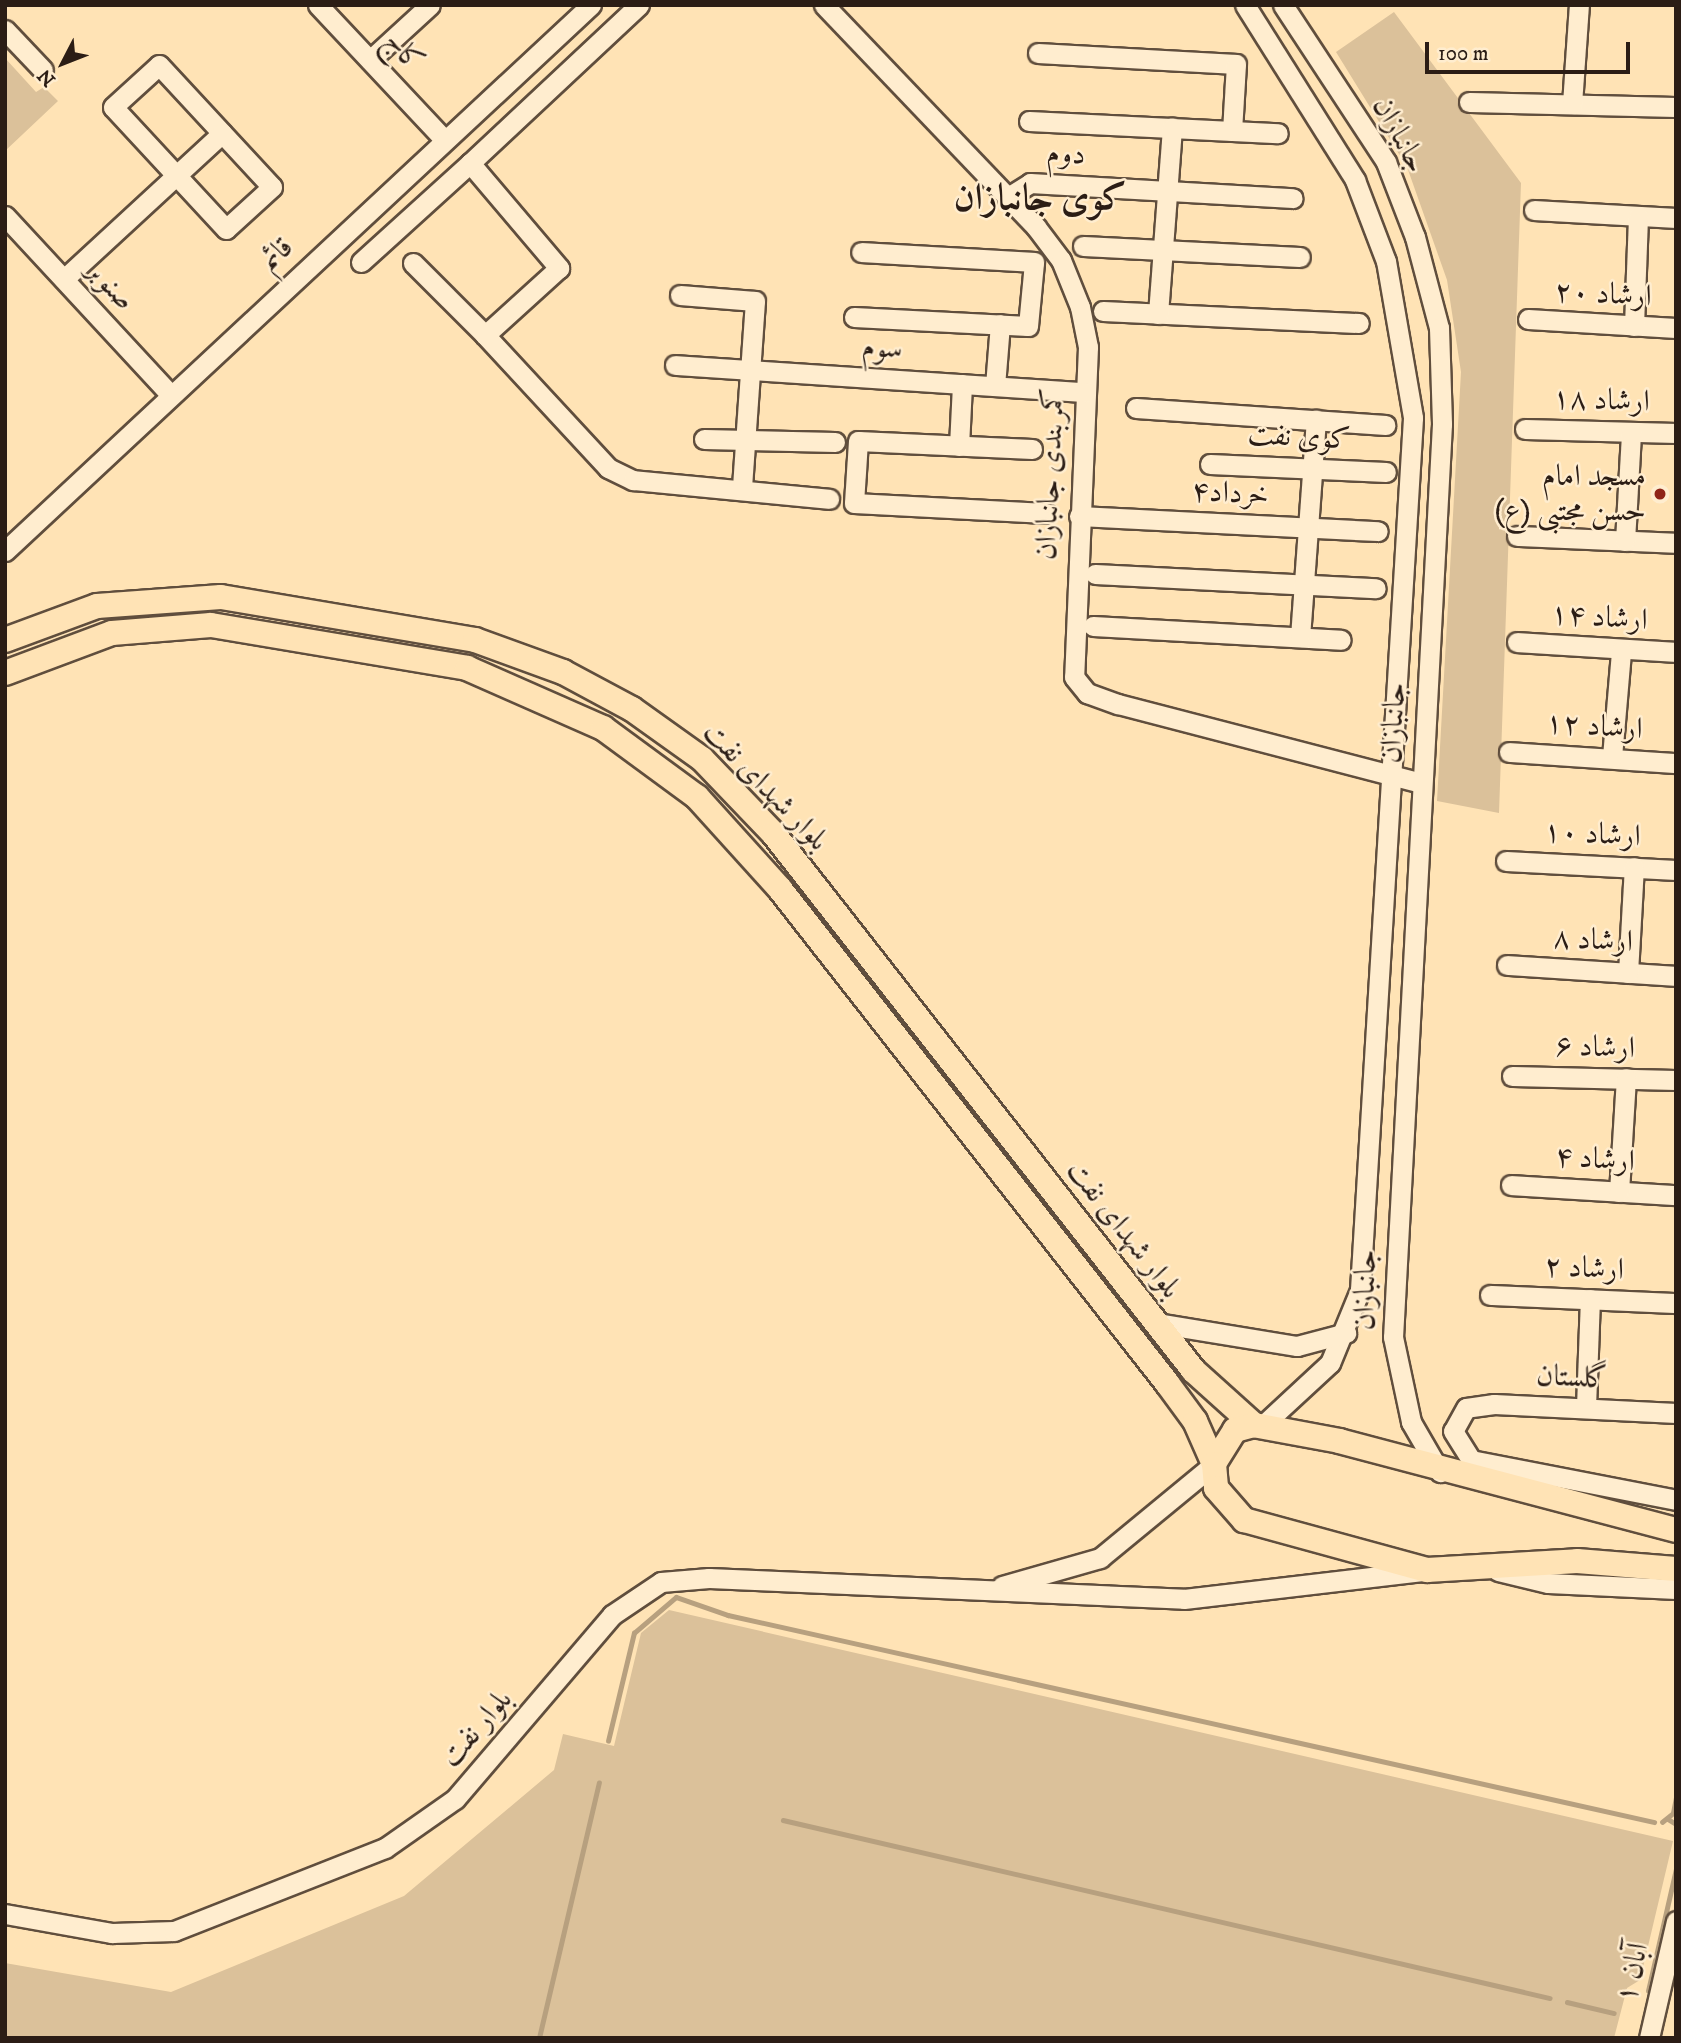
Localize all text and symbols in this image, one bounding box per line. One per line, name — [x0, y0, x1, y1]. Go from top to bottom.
street label: کاج — [375, 24, 431, 80]
north arrow — [28, 28, 98, 98]
scale bar — [1429, 28, 1634, 72]
text: 100 m — [1438, 41, 1489, 67]
text: N — [33, 64, 61, 91]
street label: جانبازان — [1364, 91, 1434, 179]
street label: دوم — [1046, 136, 1086, 174]
district label: کوی جانبازان — [953, 177, 1127, 221]
street label: قائم — [252, 230, 302, 280]
street label: صنوبر — [78, 253, 142, 319]
street label: ارشاد ۲۰ — [1553, 274, 1653, 316]
street label: سوم — [861, 330, 903, 368]
street label: ارشاد ۱۸ — [1552, 381, 1650, 421]
street label: کمربندی جانبازان — [1029, 387, 1073, 561]
street label: کوی نفت — [1247, 417, 1351, 459]
place label: مسجد امام حسن مجتبی (ع) — [1495, 459, 1646, 530]
street label: خرداد۴ — [1190, 474, 1270, 514]
marker: مسجد امام حسن مجتبی (ع) — [1652, 486, 1668, 502]
street label: ارشاد ۱۴ — [1549, 597, 1649, 639]
street label: جانبازان — [1374, 682, 1414, 764]
street label: ارشاد ۱۲ — [1544, 706, 1644, 748]
street label: بلوار شهدای نفت — [695, 715, 835, 859]
street label: ارشاد ۱۰ — [1542, 814, 1642, 856]
street label: ارشاد ۸ — [1552, 921, 1634, 961]
street label: ارشاد ۶ — [1554, 1029, 1636, 1067]
street label: ارشاد ۴ — [1554, 1139, 1636, 1181]
street label: بلوار شهدای نفت — [1058, 1154, 1188, 1306]
street label: جانبازان — [1347, 1249, 1385, 1331]
street label: ارشاد ۲ — [1543, 1249, 1625, 1289]
street label: گلستان — [1535, 1358, 1609, 1398]
street label: بلوار نفت — [433, 1683, 521, 1775]
street label: آبان ۱ — [1609, 1940, 1657, 2006]

